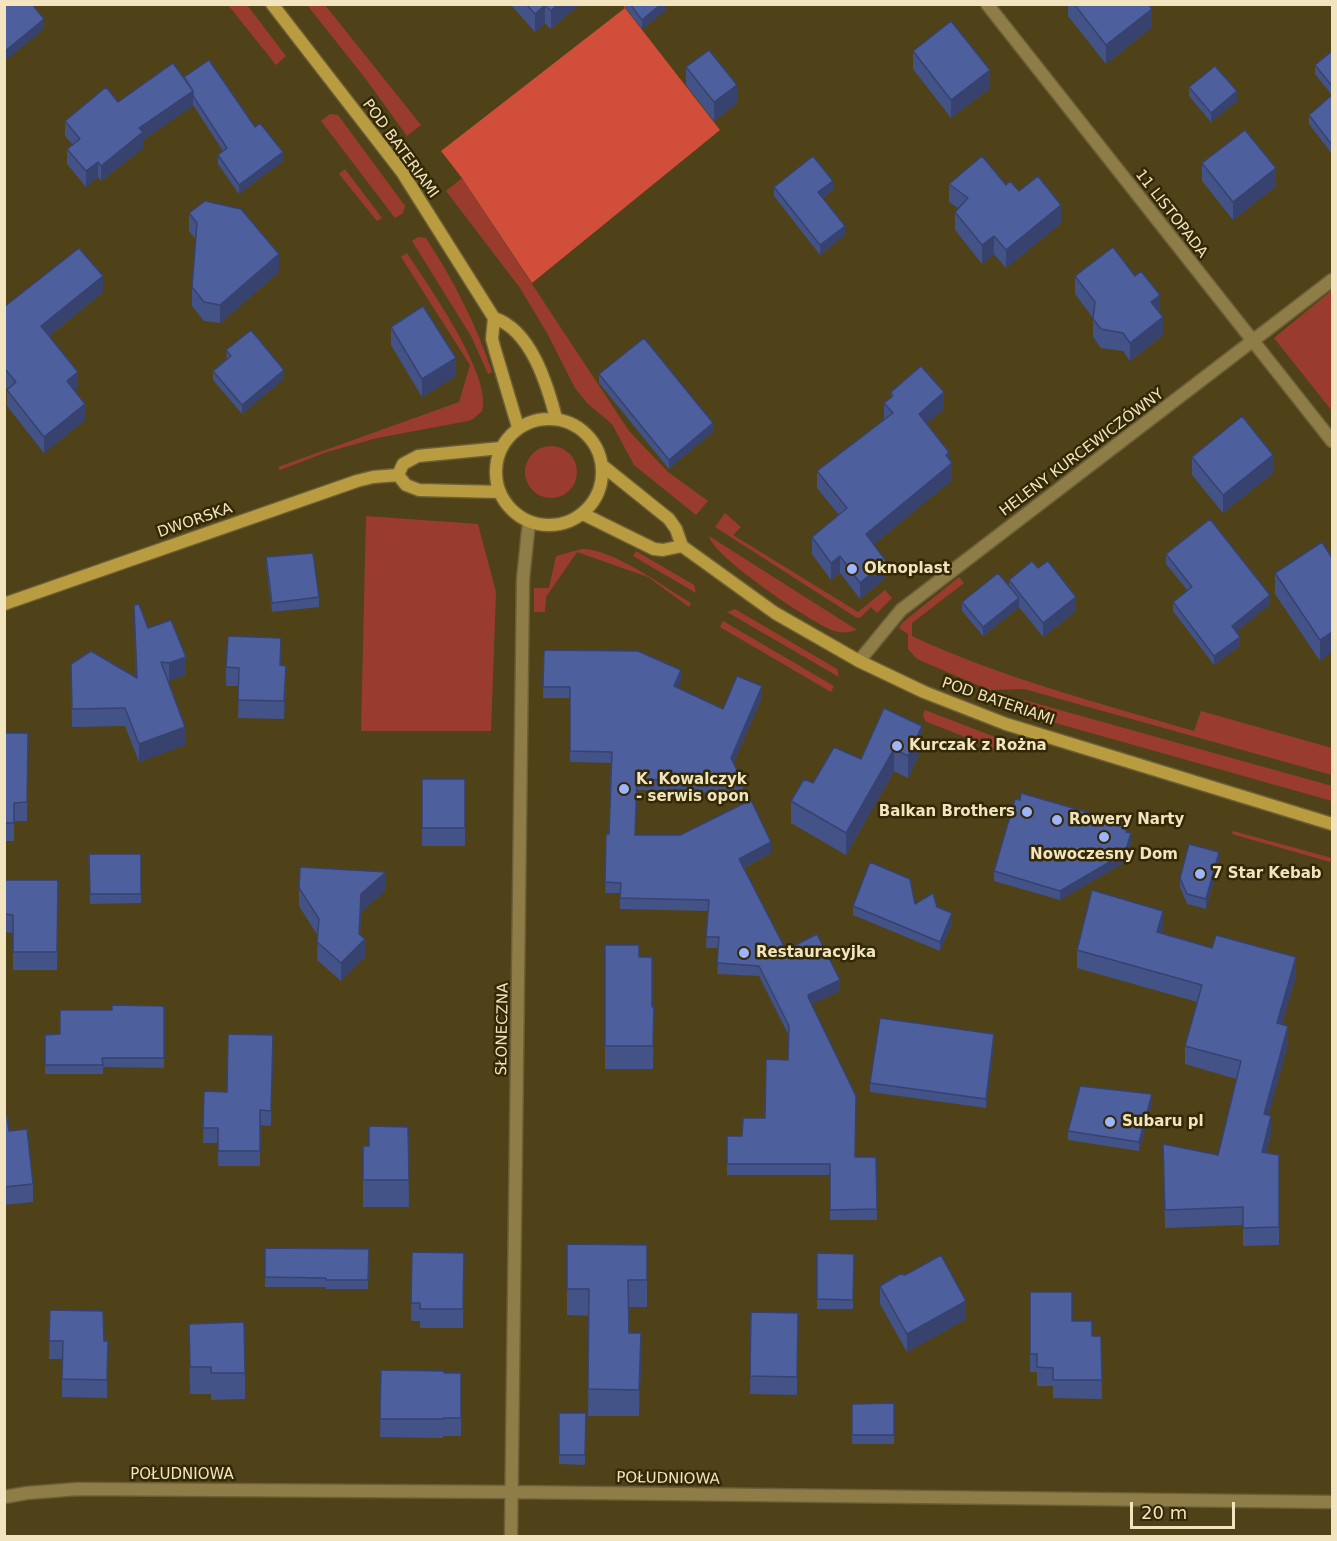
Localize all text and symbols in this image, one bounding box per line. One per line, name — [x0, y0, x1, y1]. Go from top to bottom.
street label: POD BATERIAMI — [358, 96, 442, 202]
street label: 11 LISTOPADA — [1131, 166, 1211, 262]
street label: HELENY KURCEWICZÓWNY — [996, 385, 1168, 521]
street label: DWORSKA — [155, 500, 235, 542]
place label: Oknoplast — [864, 560, 950, 578]
marker: Oknoplast — [845, 562, 859, 576]
street label: POD BATERIAMI — [939, 674, 1057, 730]
place label: Kurczak z Rożna — [909, 737, 1047, 755]
marker: Kurczak z Rożna — [890, 739, 904, 753]
place label: K. Kowalczyk - serwis opon — [636, 771, 749, 806]
marker: K. Kowalczyk - serwis opon — [617, 782, 631, 796]
place label: Balkan Brothers — [879, 803, 1015, 821]
marker: Balkan Brothers — [1020, 805, 1034, 819]
place label: Rowery Narty — [1069, 811, 1184, 829]
marker: Rowery Narty — [1050, 813, 1064, 827]
marker: Nowoczesny Dom — [1097, 830, 1111, 844]
place label: Nowoczesny Dom — [1030, 846, 1178, 864]
place label: 7 Star Kebab — [1212, 865, 1322, 883]
marker: 7 Star Kebab — [1193, 867, 1207, 881]
place label: Restauracyjka — [756, 944, 876, 962]
marker: Restauracyjka — [737, 946, 751, 960]
street label: SŁONECZNA — [493, 983, 513, 1075]
place label: Subaru pl — [1122, 1113, 1204, 1131]
marker: Subaru pl — [1103, 1115, 1117, 1129]
street label: POŁUDNIOWA — [130, 1466, 234, 1484]
street label: POŁUDNIOWA — [616, 1469, 720, 1489]
scale bar — [1133, 1490, 1238, 1528]
text: 20 m — [1141, 1502, 1187, 1523]

